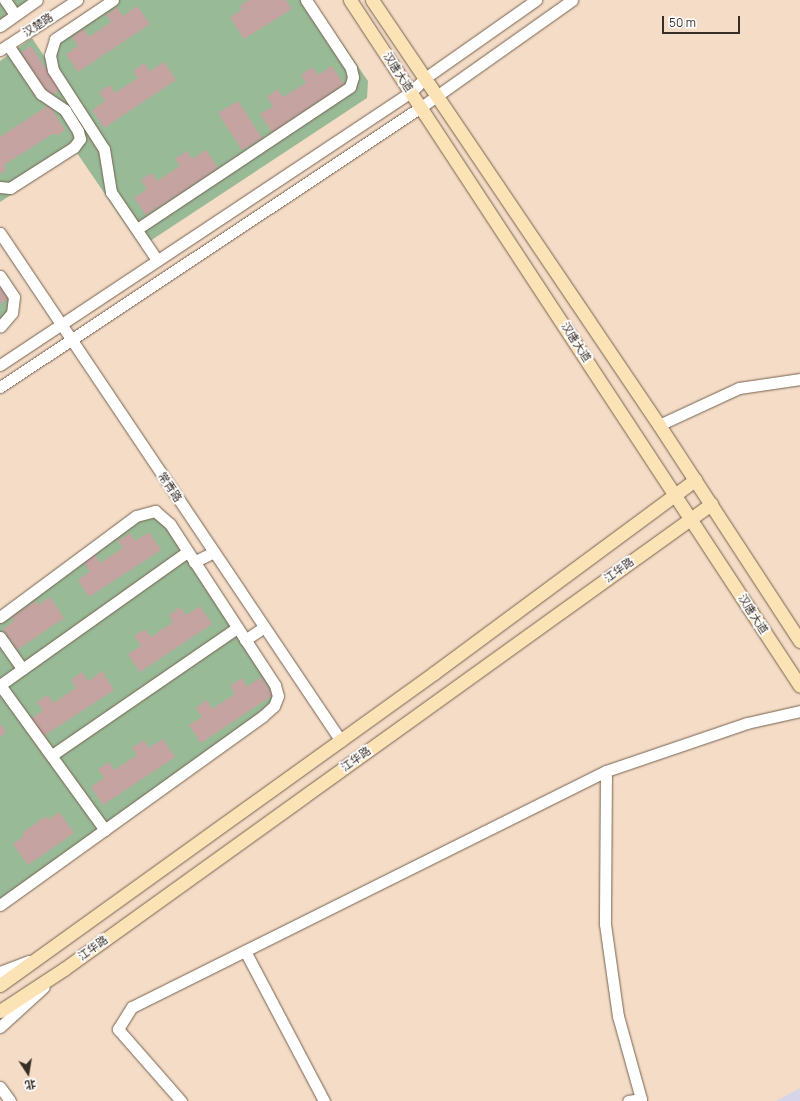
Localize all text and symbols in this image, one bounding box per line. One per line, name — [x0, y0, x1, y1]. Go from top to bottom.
scale bar — [664, 8, 742, 34]
street label: 汉楚路 — [21, 10, 55, 40]
text: 50 m — [669, 14, 696, 31]
street label: 汉唐大道 — [380, 50, 416, 94]
street label: 汉唐大道 — [558, 320, 594, 364]
street label: 常青路 — [155, 470, 185, 504]
street label: 江华路 — [602, 555, 636, 585]
street label: 汉唐大道 — [735, 592, 771, 636]
street label: 江华路 — [339, 744, 373, 774]
street label: 江华路 — [76, 933, 110, 963]
north arrow — [8, 1053, 48, 1093]
text: 北 — [24, 1077, 38, 1094]

